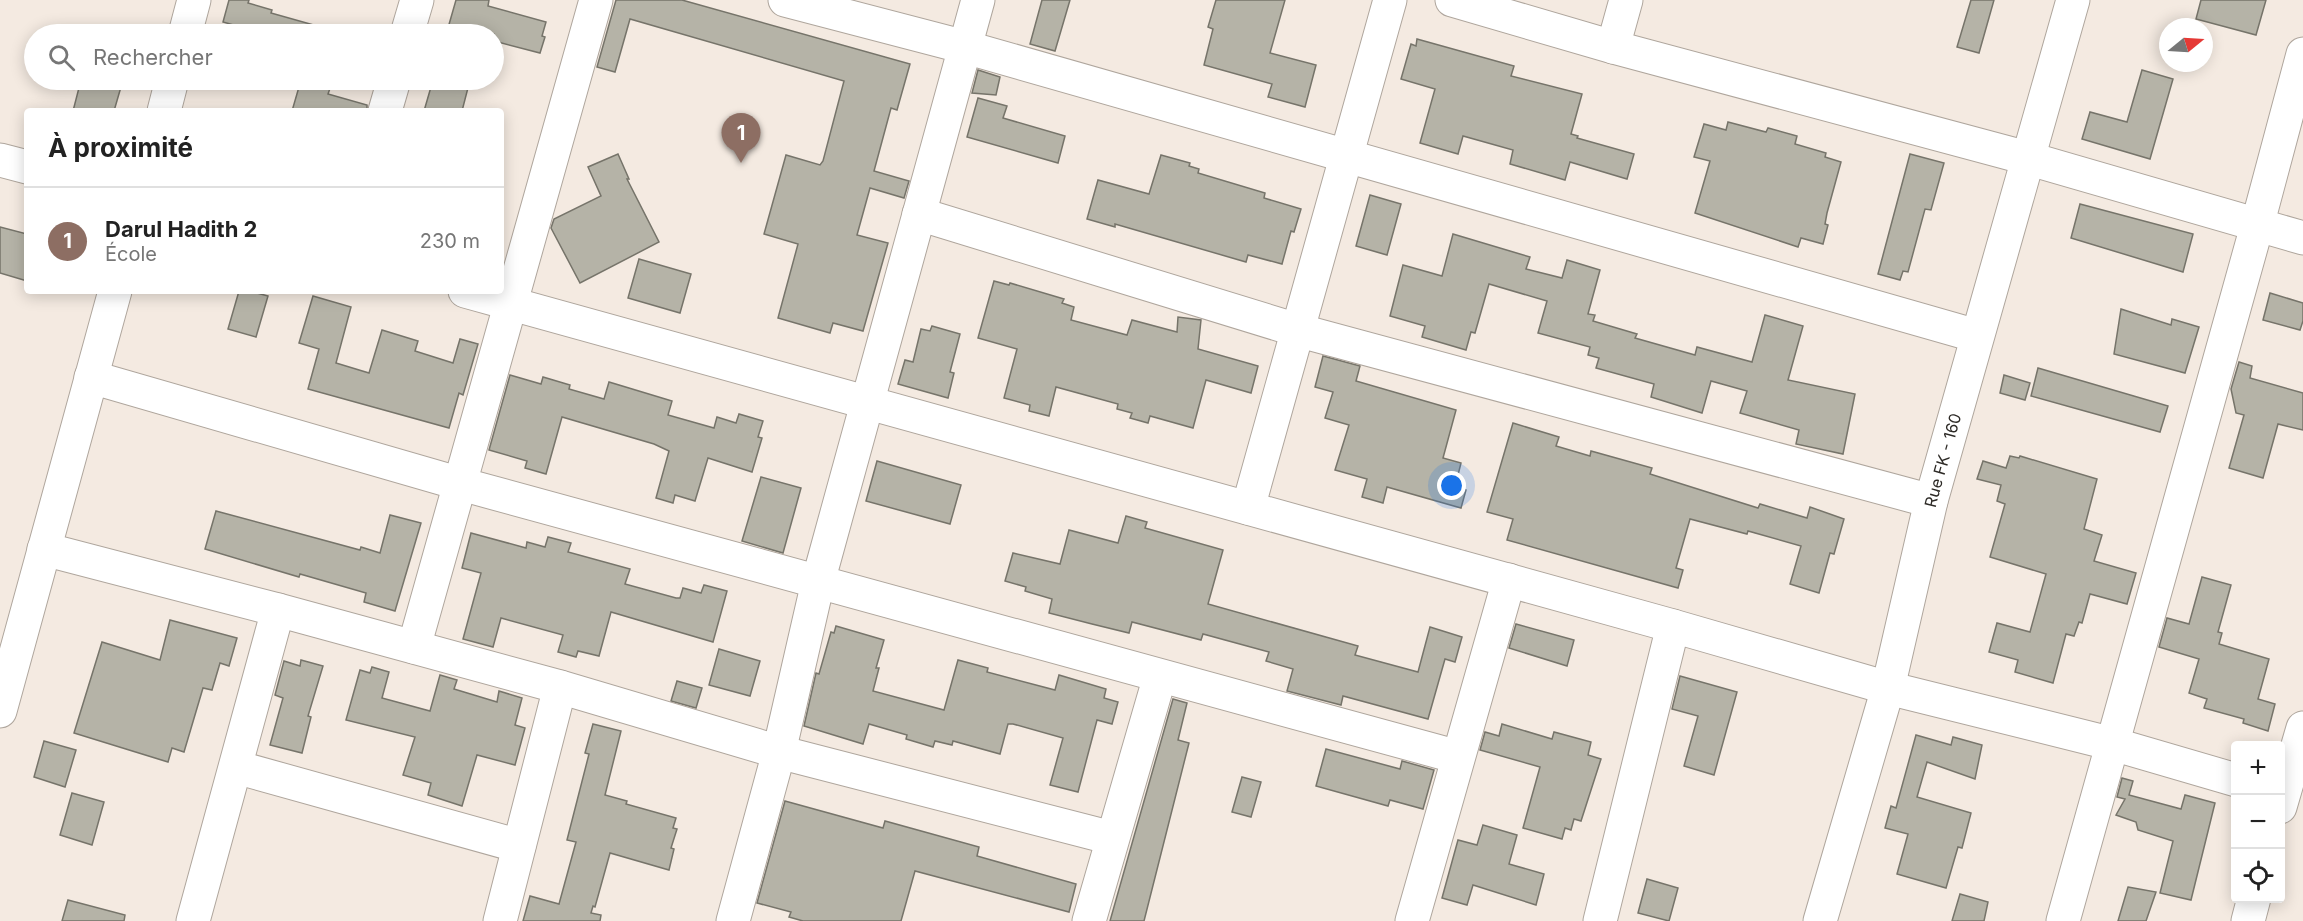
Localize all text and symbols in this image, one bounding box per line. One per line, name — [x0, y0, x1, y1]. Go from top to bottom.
north arrow — [2159, 18, 2213, 72]
search box — [24, 24, 504, 90]
icon: search — [45, 41, 78, 74]
text: Rechercher — [93, 44, 213, 70]
pin: 1 — [722, 114, 760, 163]
text: À proximité — [48, 132, 193, 163]
text: Darul Hadith 2 — [105, 216, 257, 242]
text: 1 — [63, 229, 72, 253]
text: 230 m — [420, 229, 480, 253]
text: École — [105, 242, 157, 266]
street label: Rue FK - 160 — [1920, 411, 1965, 509]
your location — [1437, 471, 1466, 500]
map controls — [2231, 741, 2285, 903]
button: + — [2231, 741, 2285, 795]
button: − — [2231, 795, 2285, 849]
button: locate — [2231, 849, 2285, 903]

